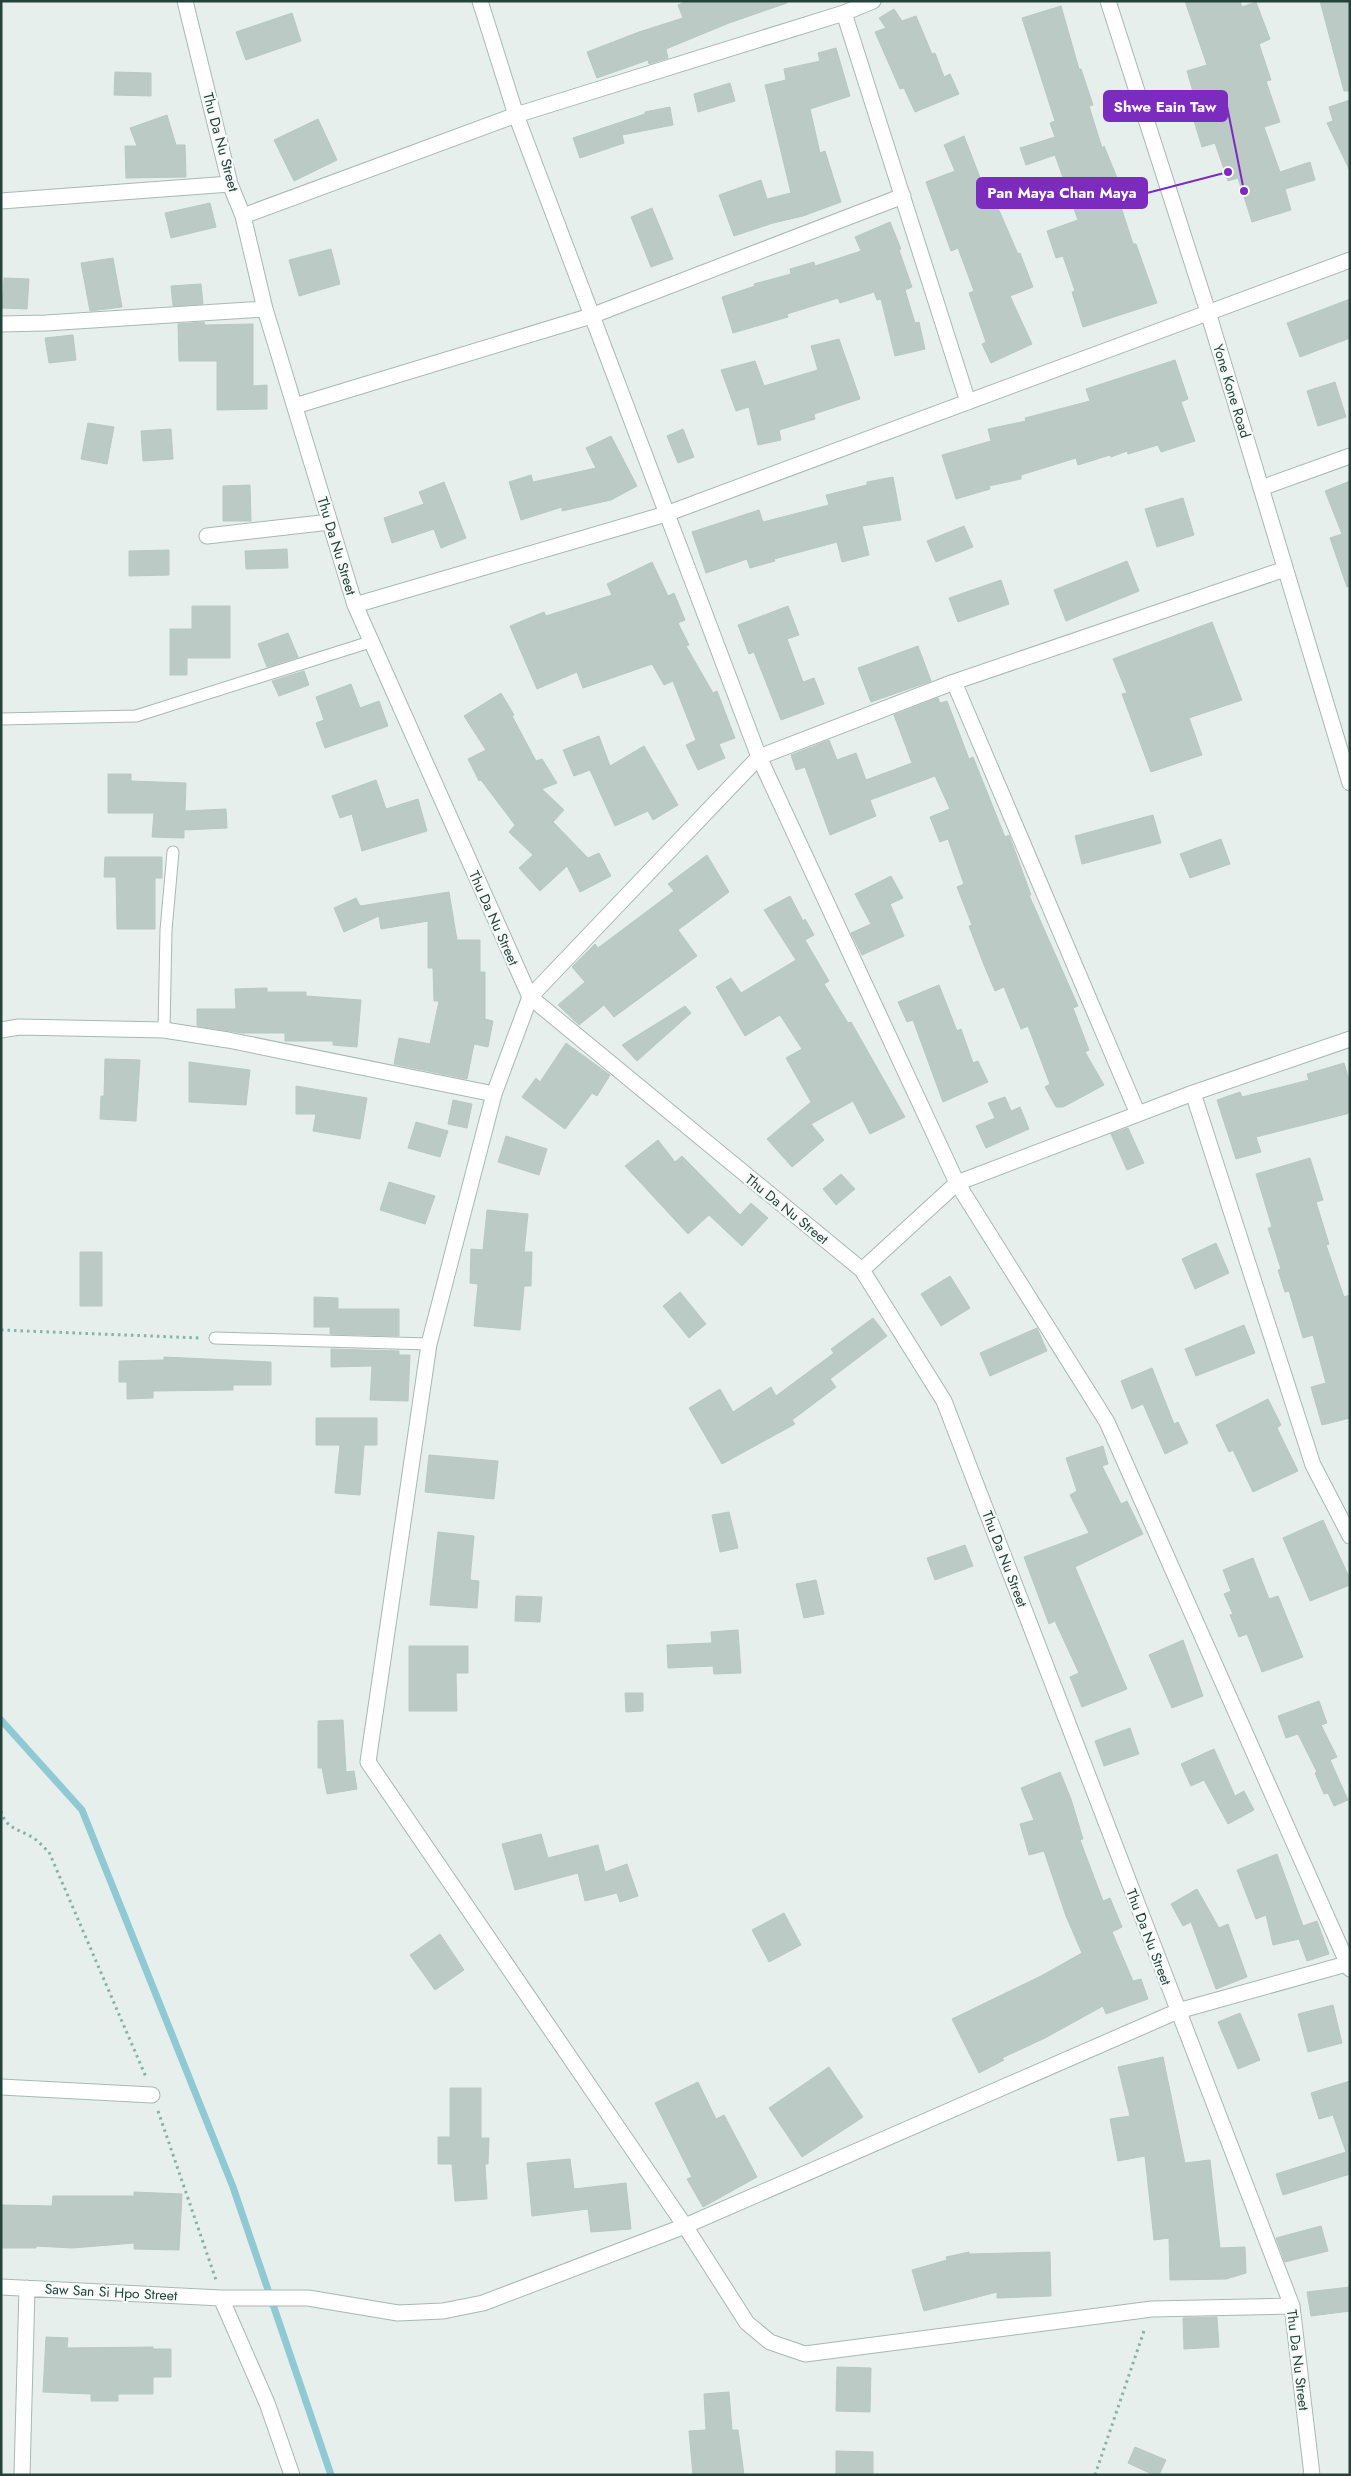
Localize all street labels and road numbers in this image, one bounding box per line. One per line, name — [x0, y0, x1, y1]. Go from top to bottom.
street label: Thu Da Nu Street — [198, 90, 244, 194]
street label: Yone Kone Road — [1208, 342, 1256, 440]
street label: Thu Da Nu Street — [313, 494, 362, 598]
street label: Thu Da Nu Street — [464, 867, 524, 969]
street label: Thu Da Nu Street — [741, 1169, 833, 1249]
street label: Thu Da Nu Street — [977, 1508, 1033, 1611]
street label: Thu Da Nu Street — [1121, 1886, 1177, 1989]
street label: Saw San Si Hpo Street — [44, 2279, 178, 2305]
street label: Thu Da Nu Street — [1282, 2308, 1314, 2412]

